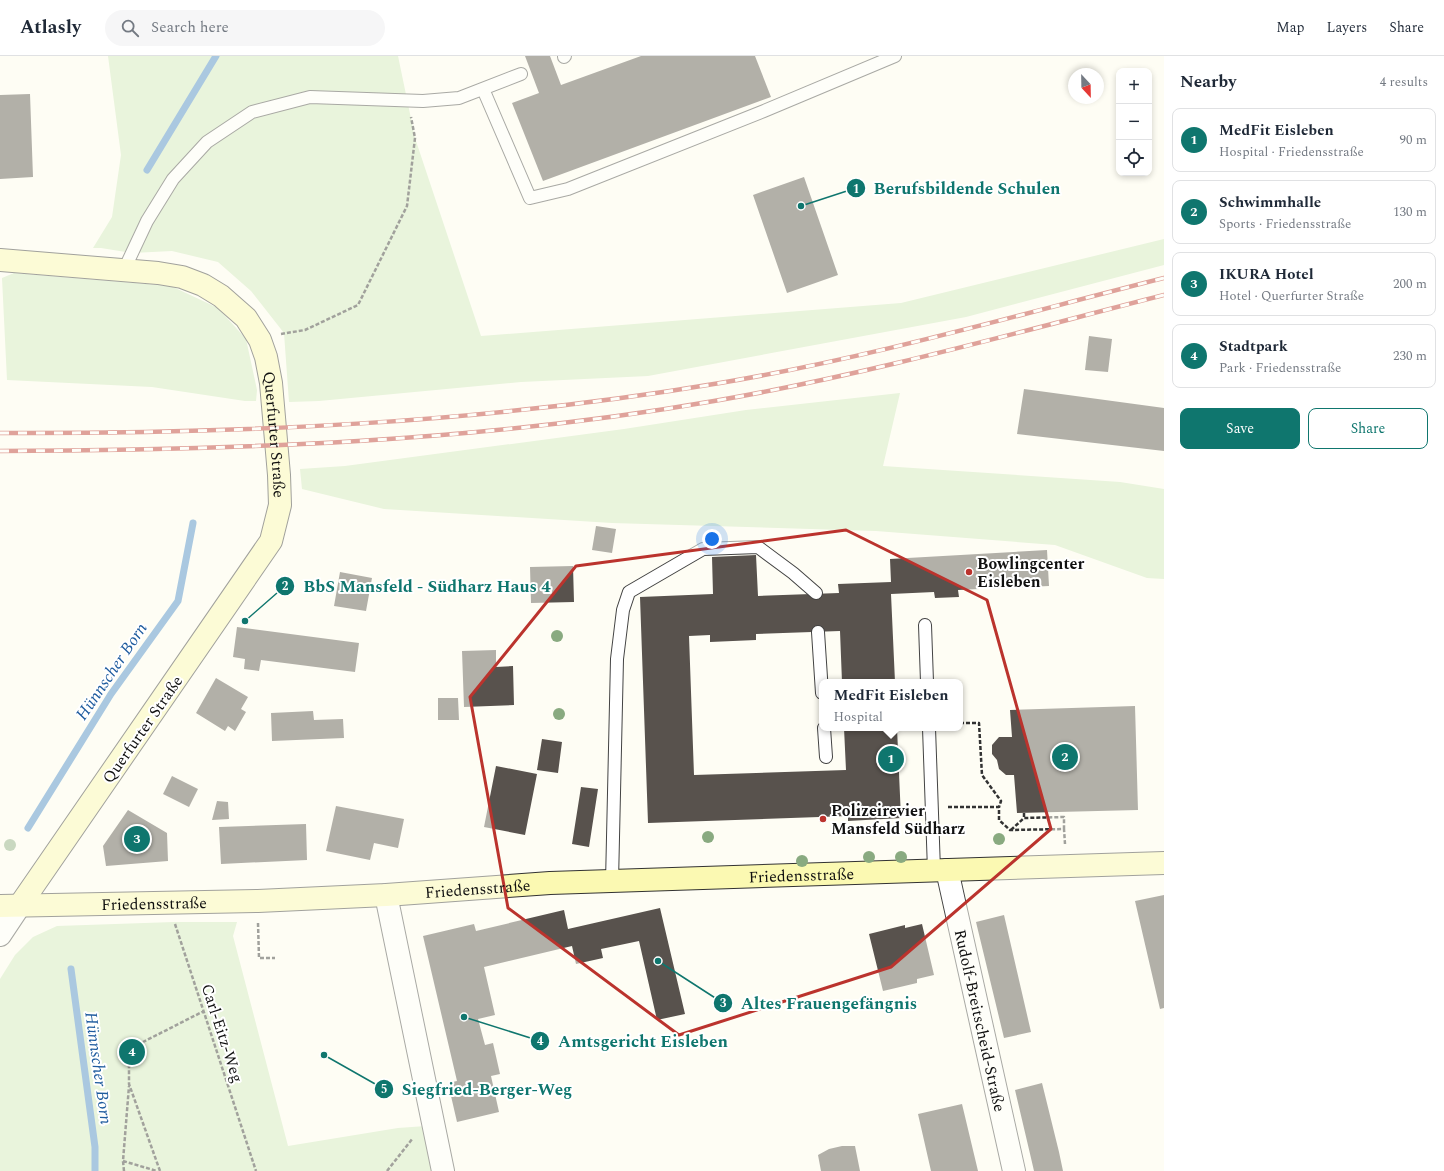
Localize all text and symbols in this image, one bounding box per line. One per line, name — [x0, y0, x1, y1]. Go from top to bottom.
search box — [105, 10, 385, 46]
text: Atlasly — [20, 13, 81, 42]
text: Search here — [151, 16, 229, 39]
icon: search — [119, 17, 141, 39]
text: Map — [1276, 17, 1305, 38]
text: Layers — [1327, 17, 1367, 38]
text: Share — [1389, 17, 1424, 38]
north arrow — [1068, 68, 1104, 104]
map controls — [1116, 68, 1152, 176]
button: + — [1116, 68, 1152, 104]
text: Nearby — [1180, 69, 1236, 95]
text: 4 results — [1380, 72, 1428, 92]
button: − — [1116, 104, 1152, 140]
text: MedFit Eisleben — [1219, 119, 1334, 142]
text: 1 — [1190, 130, 1198, 150]
text: 90 m — [1400, 130, 1427, 150]
button: locate — [1116, 140, 1152, 176]
text: Hospital · Friedensstraße — [1219, 142, 1364, 162]
callout: Berufsbildende Schulen — [846, 174, 1069, 203]
text: Berufsbildende Schulen — [873, 176, 1061, 202]
text: 1 — [853, 180, 859, 199]
text: Schwimmhalle — [1219, 191, 1321, 214]
text: 2 — [1190, 202, 1198, 222]
text: 130 m — [1393, 202, 1427, 222]
text: Sports · Friedensstraße — [1219, 214, 1351, 234]
text: IKURA Hotel — [1219, 263, 1314, 286]
text: 3 — [1190, 274, 1198, 294]
text: 200 m — [1393, 274, 1427, 294]
text: Hotel · Querfurter Straße — [1219, 286, 1364, 306]
text: Stadtpark — [1219, 335, 1288, 358]
text: 4 — [1190, 346, 1198, 366]
text: 230 m — [1393, 346, 1427, 366]
text: Park · Friedensstraße — [1219, 358, 1341, 378]
street label: Querfurter Straße — [256, 369, 291, 498]
button: Save — [1180, 408, 1300, 449]
button: Share — [1308, 408, 1428, 449]
your location — [702, 529, 722, 549]
place label: Bowlingcenter Eisleben — [977, 552, 1084, 594]
marker: Bowlingcenter Eisleben — [964, 567, 974, 577]
callout: BbS Mansfeld - Südharz Haus 4 — [275, 571, 559, 600]
text: BbS Mansfeld - Südharz Haus 4 — [303, 574, 551, 600]
text: 2 — [282, 577, 289, 596]
water label: Hünnscher Born — [69, 617, 154, 726]
street label: Querfurter Straße — [97, 671, 189, 788]
popup — [819, 679, 963, 731]
text: MedFit Eisleben — [834, 684, 948, 707]
text: Hospital — [834, 707, 883, 727]
pin: 2 — [1052, 742, 1078, 772]
pin: 1 — [878, 744, 904, 774]
place label: Polizeirevier Mansfeld Südharz — [831, 799, 965, 841]
marker: Polizeirevier Mansfeld Südharz — [818, 814, 828, 824]
pin: 3 — [124, 824, 150, 854]
street label: Friedensstraße — [748, 862, 854, 890]
street label: Friedensstraße — [424, 873, 531, 905]
street label: Friedensstraße — [101, 891, 207, 917]
street label: Rudolf-Breitscheid-Straße — [948, 927, 1011, 1114]
street label: Carl-Eitz-Weg — [195, 981, 249, 1086]
callout: Altes Frauengefängnis — [713, 988, 925, 1017]
text: Altes Frauengefängnis — [741, 991, 917, 1017]
text: 3 — [720, 994, 727, 1013]
water label: Hünnscher Born — [77, 1010, 119, 1126]
callout: Amtsgericht Eisleben — [530, 1027, 736, 1056]
text: Amtsgericht Eisleben — [558, 1029, 728, 1055]
text: 4 — [537, 1032, 544, 1051]
pin: 4 — [119, 1037, 145, 1067]
callout: Siegfried-Berger-Weg — [374, 1075, 580, 1104]
text: Siegfried-Berger-Weg — [402, 1077, 572, 1103]
text: 5 — [381, 1080, 387, 1099]

